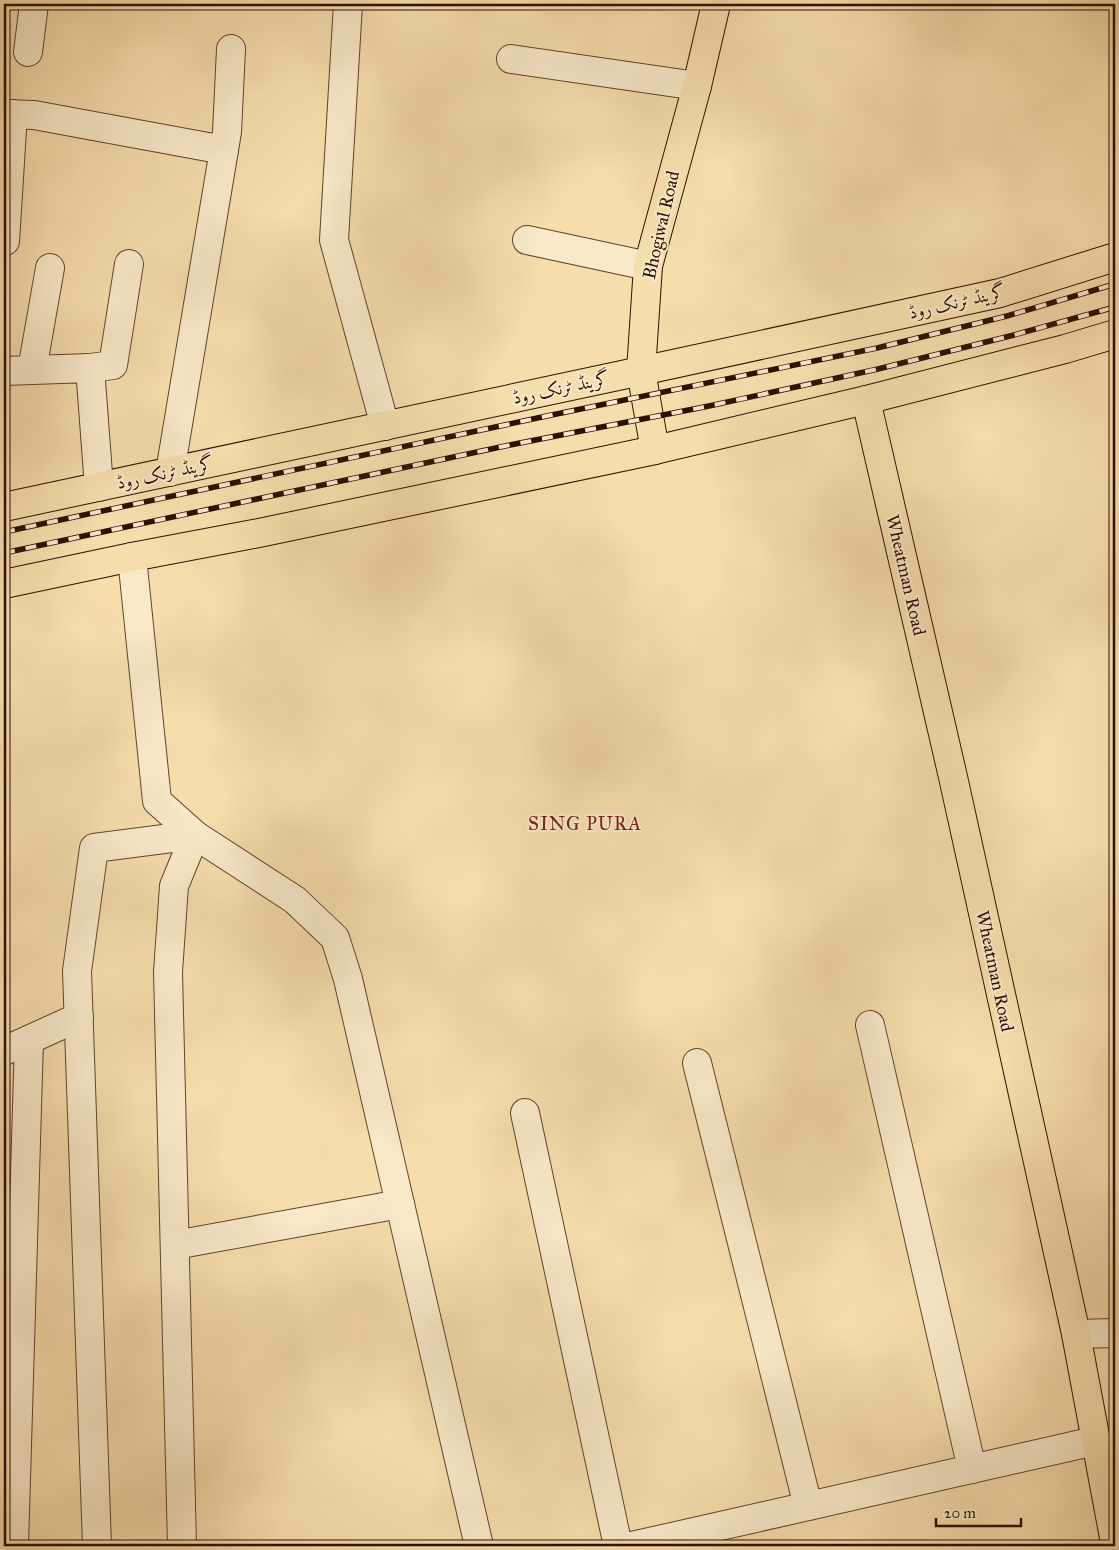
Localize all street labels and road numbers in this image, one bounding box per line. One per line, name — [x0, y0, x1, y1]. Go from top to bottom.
street label: Bhogiwal Road — [638, 169, 685, 282]
street label: گرینڈ ٹرنک روڈ — [906, 279, 1008, 325]
street label: گرینڈ ٹرنک روڈ — [510, 366, 612, 410]
street label: گرینڈ ٹرنک روڈ — [114, 451, 216, 495]
street label: Wheatman Road — [881, 512, 931, 638]
street label: Wheatman Road — [971, 908, 1019, 1034]

